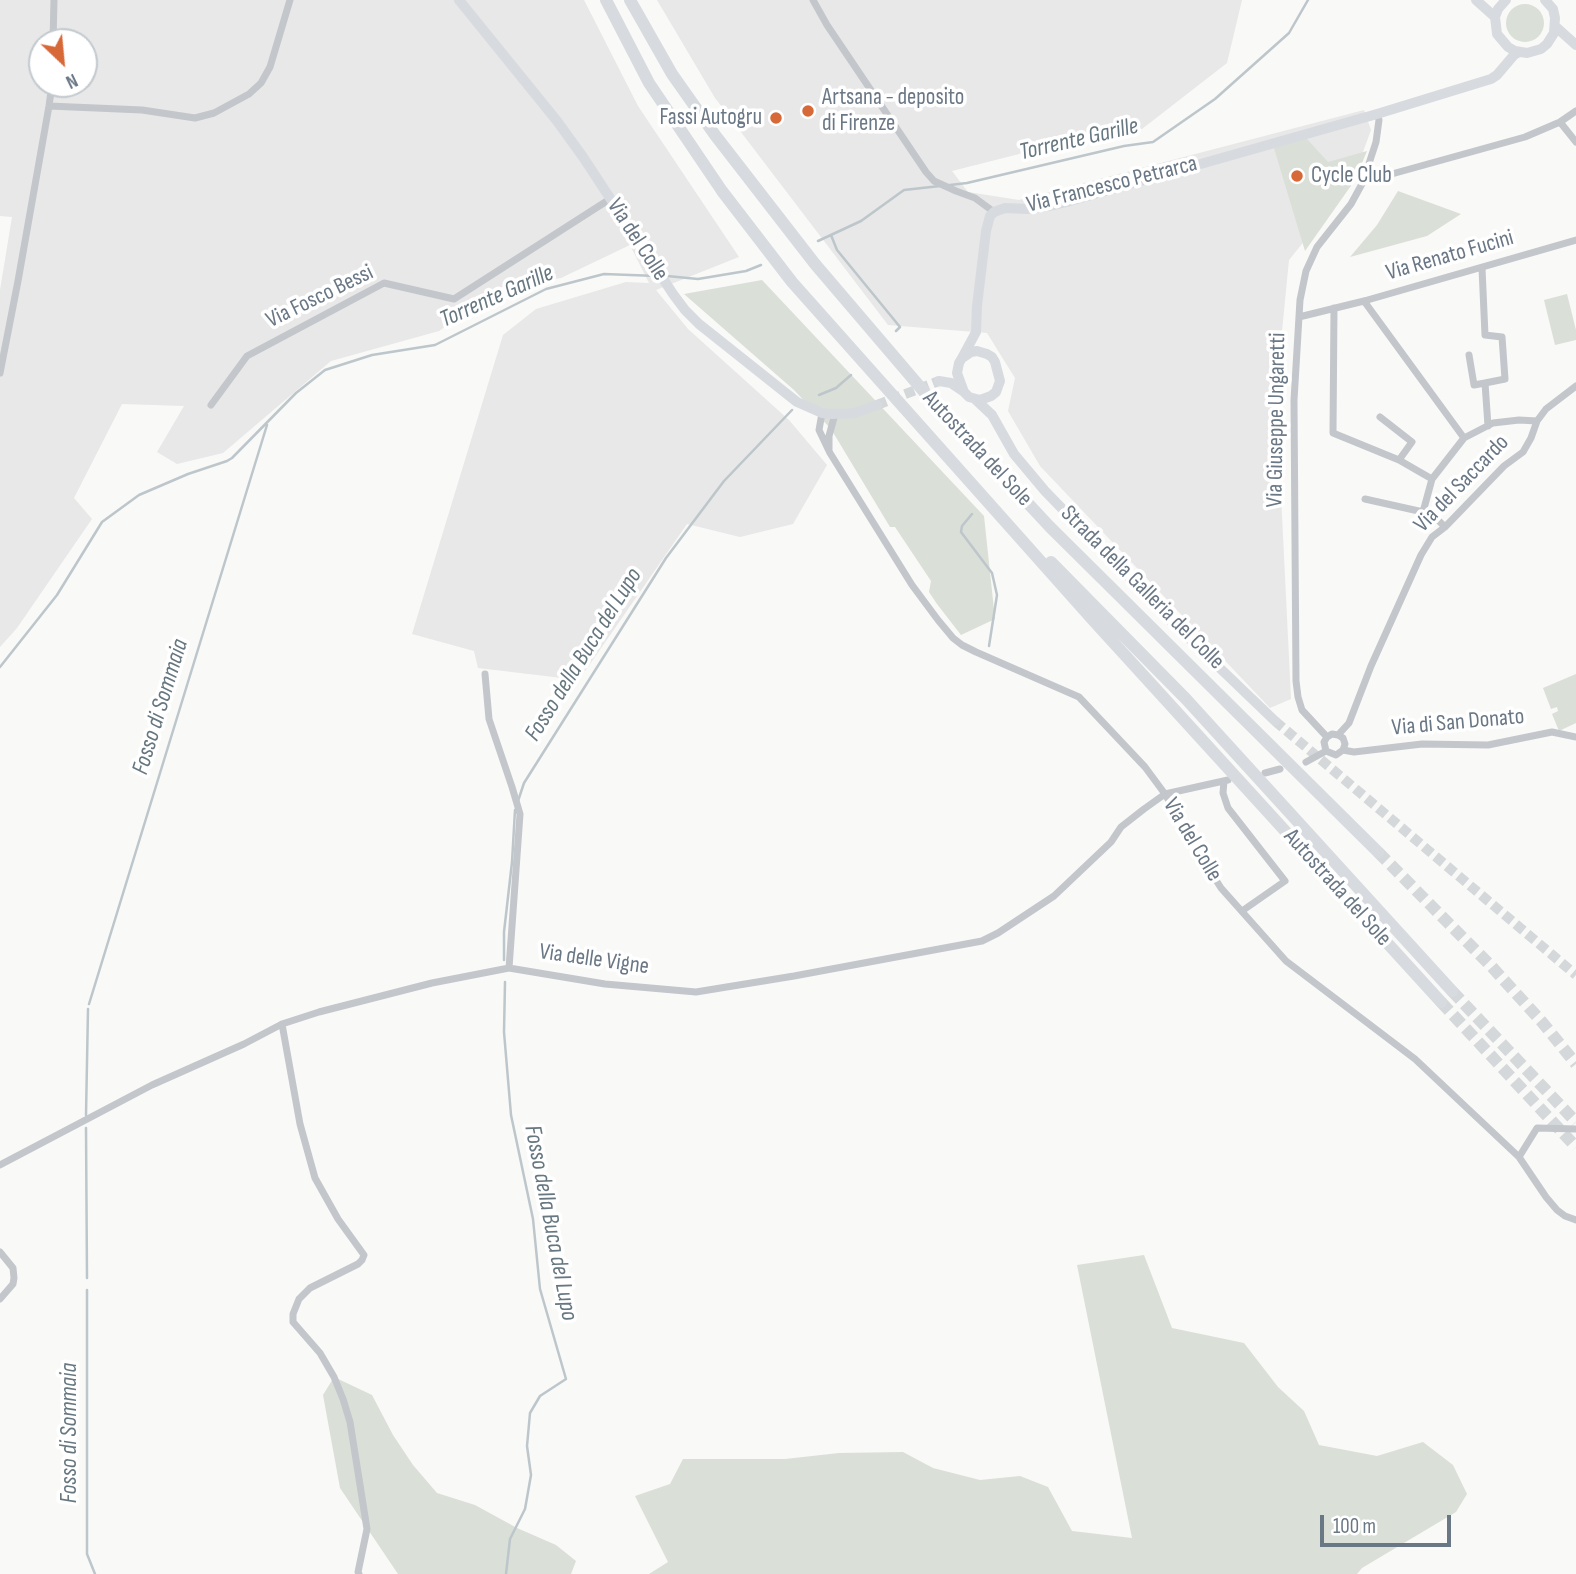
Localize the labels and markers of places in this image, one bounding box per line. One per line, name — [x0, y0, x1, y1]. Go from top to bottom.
place label: Artsana - deposito di Firenze — [822, 84, 964, 138]
marker: Artsana - deposito di Firenze — [800, 103, 816, 119]
place label: Fassi Autogru — [659, 104, 762, 132]
marker: Fassi Autogru — [768, 110, 784, 126]
place label: Cycle Club — [1311, 162, 1392, 190]
marker: Cycle Club — [1289, 168, 1305, 184]

